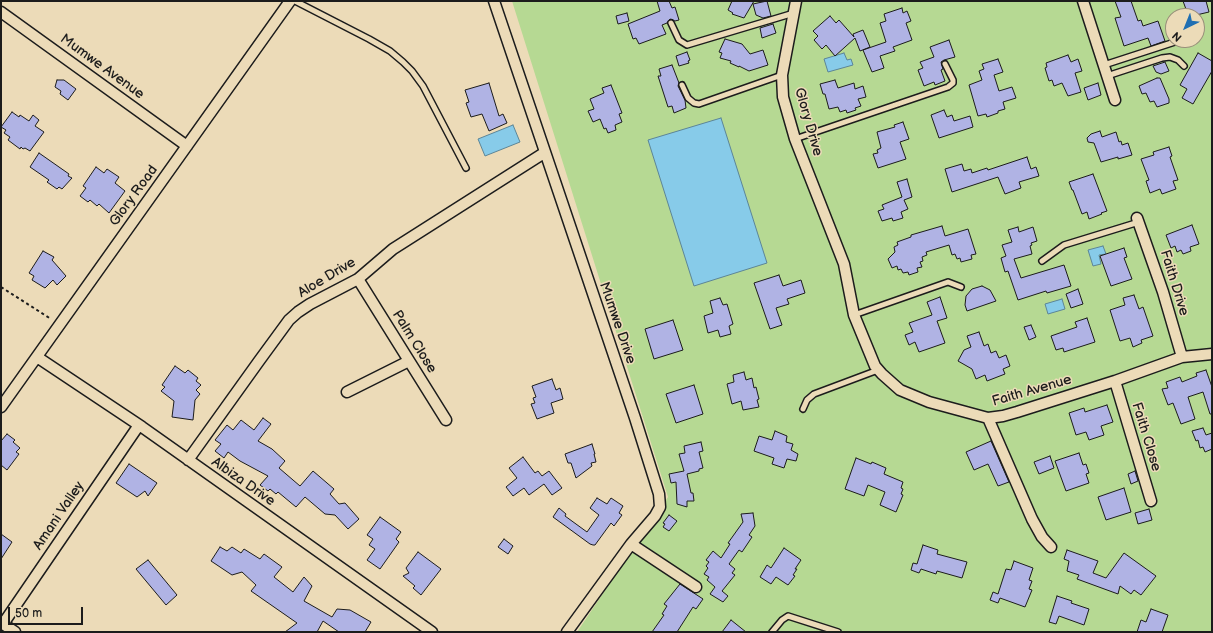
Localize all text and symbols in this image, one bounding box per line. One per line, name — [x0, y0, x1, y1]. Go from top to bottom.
north arrow — [1165, 8, 1205, 48]
text: N — [1170, 29, 1185, 44]
street label: Mumwe Avenue — [57, 31, 147, 103]
street label: Glory Drive — [790, 86, 826, 158]
street label: Glory Road — [106, 162, 162, 230]
street label: Faith Drive — [1156, 248, 1192, 318]
street label: Aloe Drive — [295, 254, 359, 302]
street label: Mumwe Drive — [595, 280, 639, 366]
street label: Palm Close — [388, 308, 440, 376]
street label: Faith Avenue — [990, 372, 1074, 410]
street label: Faith Close — [1128, 401, 1164, 473]
street label: Albiza Drive — [208, 454, 278, 510]
street label: Amani Valley — [30, 479, 88, 553]
scale bar — [10, 599, 85, 625]
text: 50 m — [15, 606, 42, 621]

